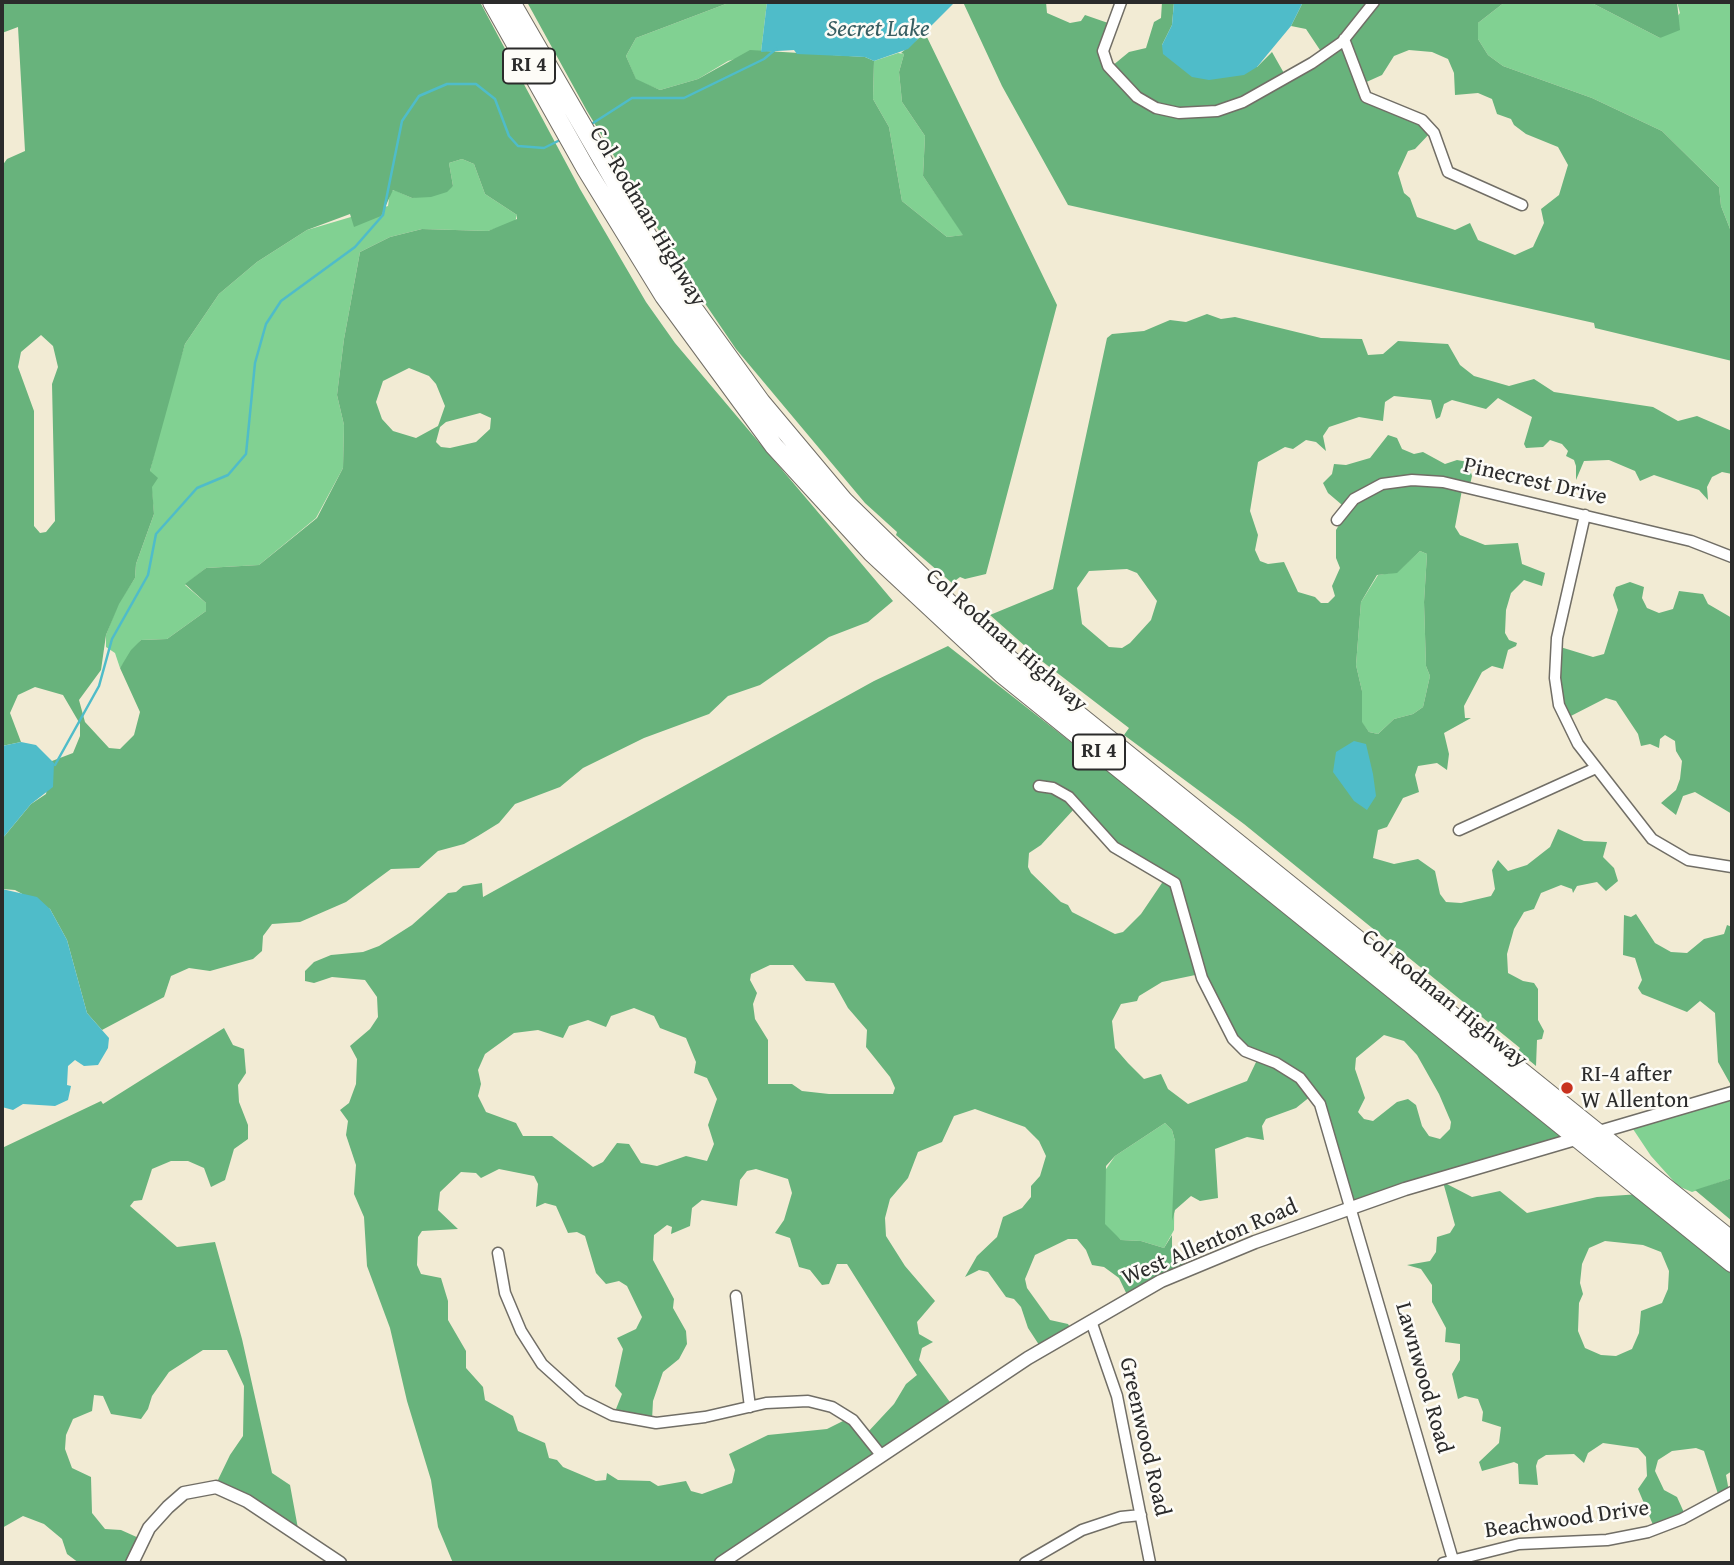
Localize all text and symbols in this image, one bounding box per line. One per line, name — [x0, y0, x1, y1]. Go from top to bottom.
water label: Secret Lake — [826, 16, 930, 44]
road number: RI 4 — [503, 48, 555, 84]
street label: Col Rodman Highway — [582, 122, 712, 312]
street label: Pinecrest Drive — [1460, 452, 1610, 512]
street label: Col Rodman Highway — [920, 563, 1092, 719]
road number: RI 4 — [1073, 734, 1125, 770]
street label: Col Rodman Highway — [1356, 924, 1532, 1074]
place label: RI-4 after W Allenton — [1581, 1061, 1689, 1115]
marker: RI-4 after W Allenton — [1559, 1080, 1575, 1096]
street label: West Allenton Road — [1118, 1194, 1302, 1292]
street label: Lawnwood Road — [1388, 1299, 1458, 1457]
street label: Greenwood Road — [1112, 1355, 1176, 1519]
street label: Beachwood Drive — [1483, 1495, 1651, 1545]

